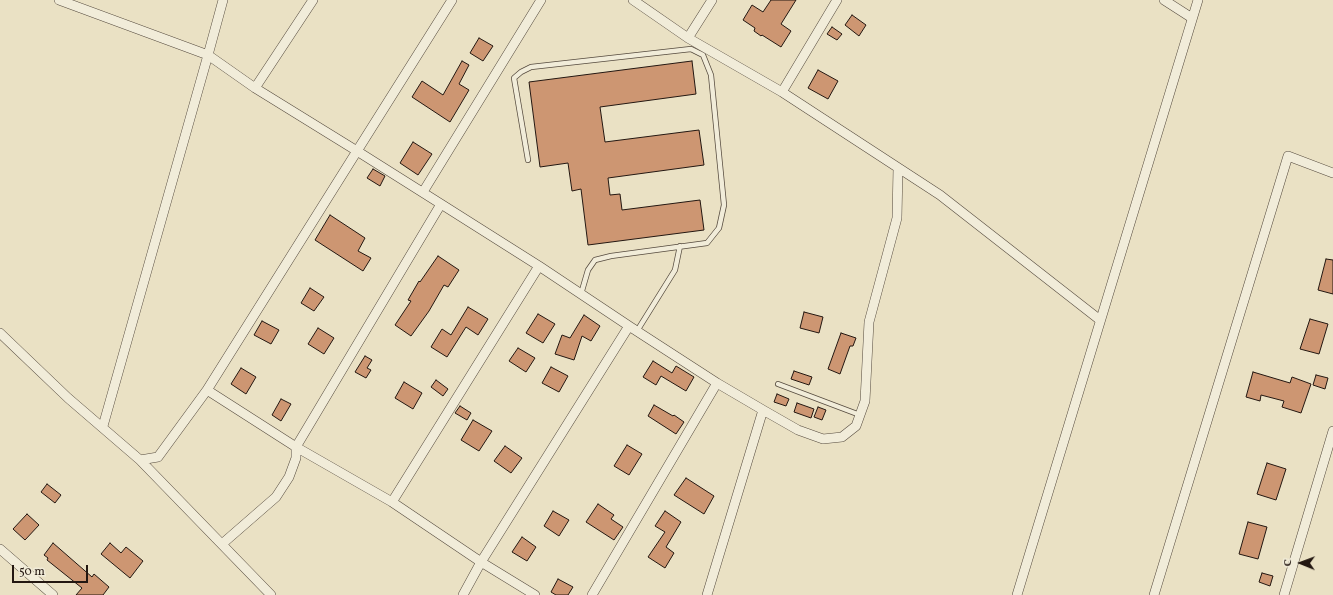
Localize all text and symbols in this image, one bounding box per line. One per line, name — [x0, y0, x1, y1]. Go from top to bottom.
north arrow — [1281, 543, 1321, 583]
scale bar — [14, 557, 90, 583]
text: С — [1281, 559, 1296, 566]
text: 50 m — [19, 564, 45, 580]

